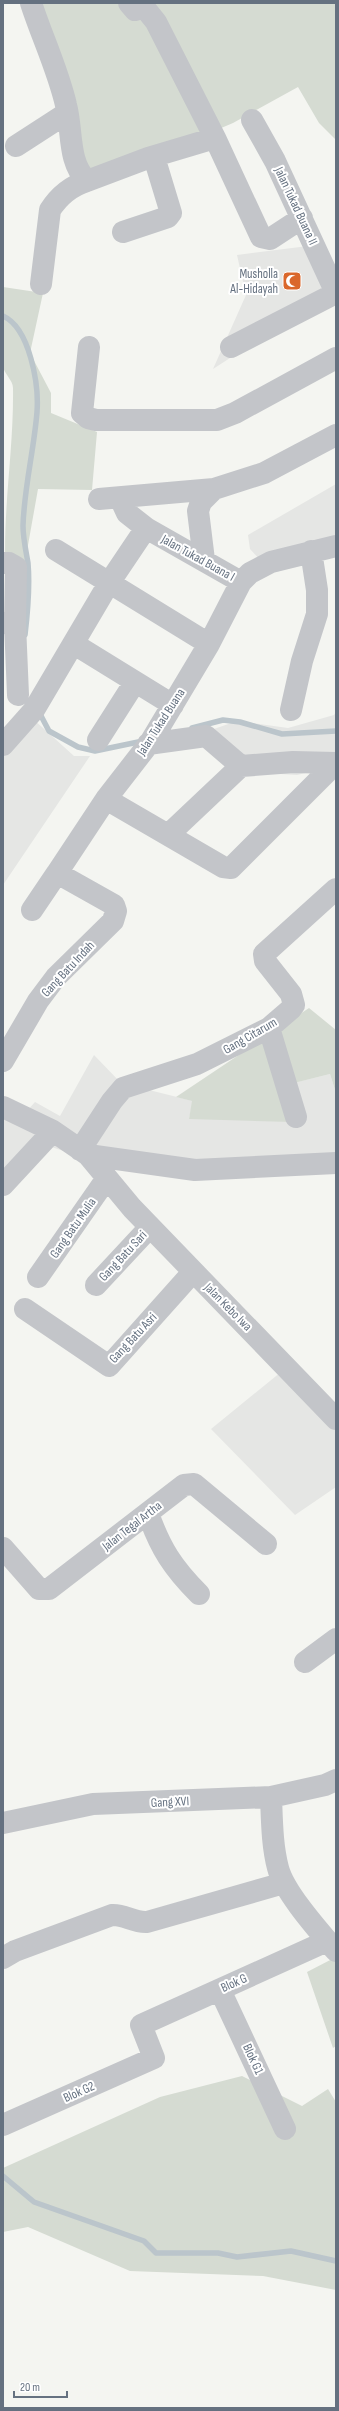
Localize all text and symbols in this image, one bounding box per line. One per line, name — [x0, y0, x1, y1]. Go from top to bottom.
street label: Jalan Tukad Buana II — [271, 164, 321, 247]
place label: Musholla Al-Hidayah — [229, 266, 278, 297]
mosque icon: Musholla Al-Hidayah — [281, 270, 303, 292]
street label: Jalan Tukad Buana I — [158, 531, 237, 585]
street label: Jalan Tukad Buana — [133, 685, 189, 759]
street label: Gang Batu Indah — [38, 938, 98, 1000]
street label: Gang Citarum — [220, 1014, 280, 1058]
street label: Gang Batu Mulia — [46, 1195, 100, 1261]
street label: Gang Batu Sari — [96, 1227, 150, 1285]
street label: Jalan Kebo Iwa — [200, 1279, 255, 1334]
street label: Gang Batu Asri — [106, 1310, 160, 1366]
street label: Jalan Tegal Artha — [98, 1498, 165, 1555]
street label: Gang XVI — [150, 1793, 190, 1811]
street label: Blok G — [218, 1970, 250, 1996]
street label: Blok G1 — [239, 2041, 267, 2077]
street label: Blok G2 — [61, 2078, 97, 2106]
scale bar — [14, 2373, 67, 2399]
text: 20 m — [20, 2380, 40, 2395]

